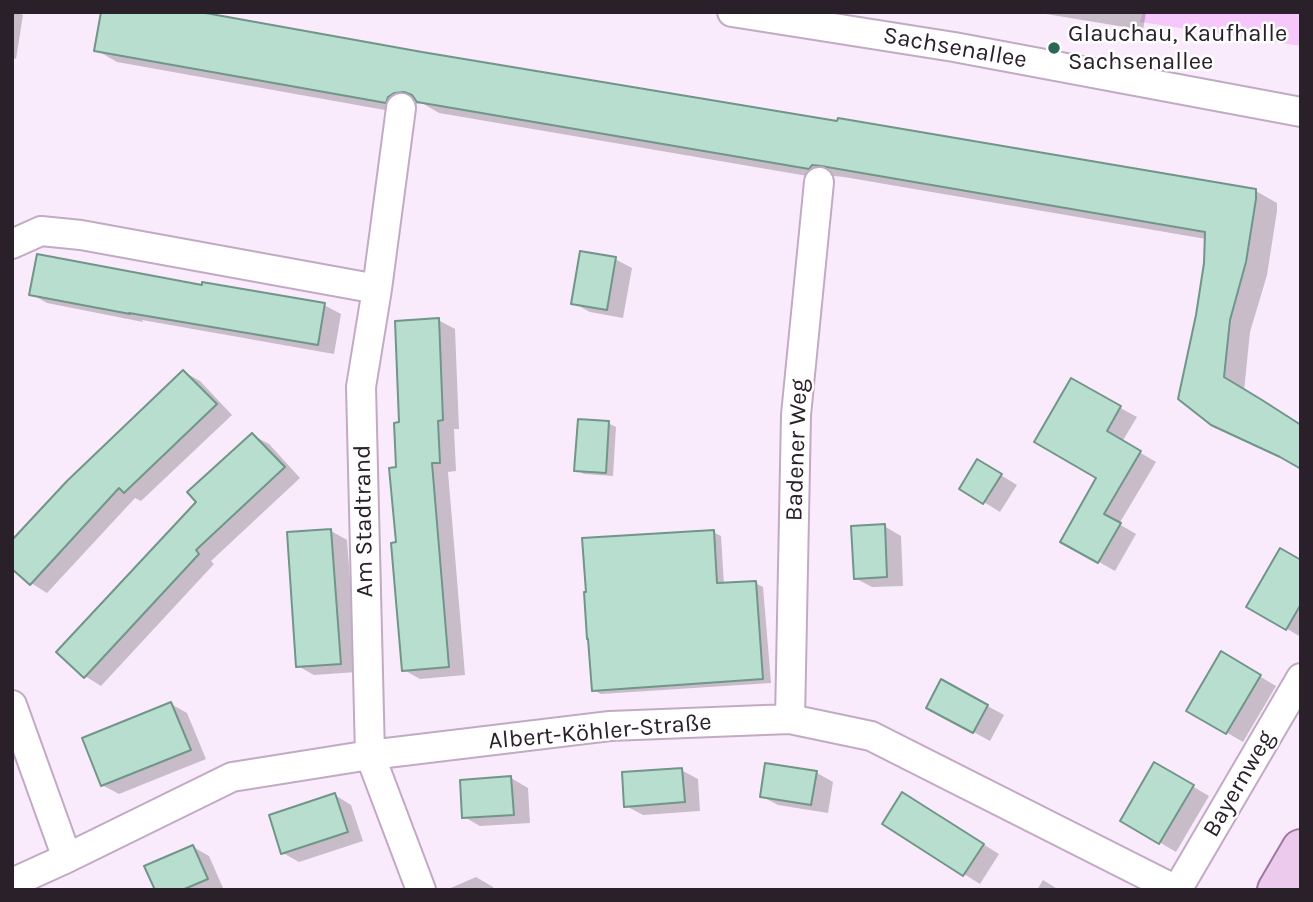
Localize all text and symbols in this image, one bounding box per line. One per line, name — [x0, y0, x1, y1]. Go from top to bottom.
place label: Glauchau, Kaufhalle Sachsenallee — [1068, 20, 1287, 76]
street label: Sachsenallee — [881, 21, 1029, 75]
marker: Glauchau, Kaufhalle Sachsenallee — [1046, 40, 1062, 56]
street label: Badener Weg — [780, 378, 814, 522]
street label: Am Stadtrand — [348, 445, 380, 597]
street label: Albert-Köhler-Straße — [487, 708, 713, 756]
street label: Bayernweg — [1197, 726, 1281, 842]

